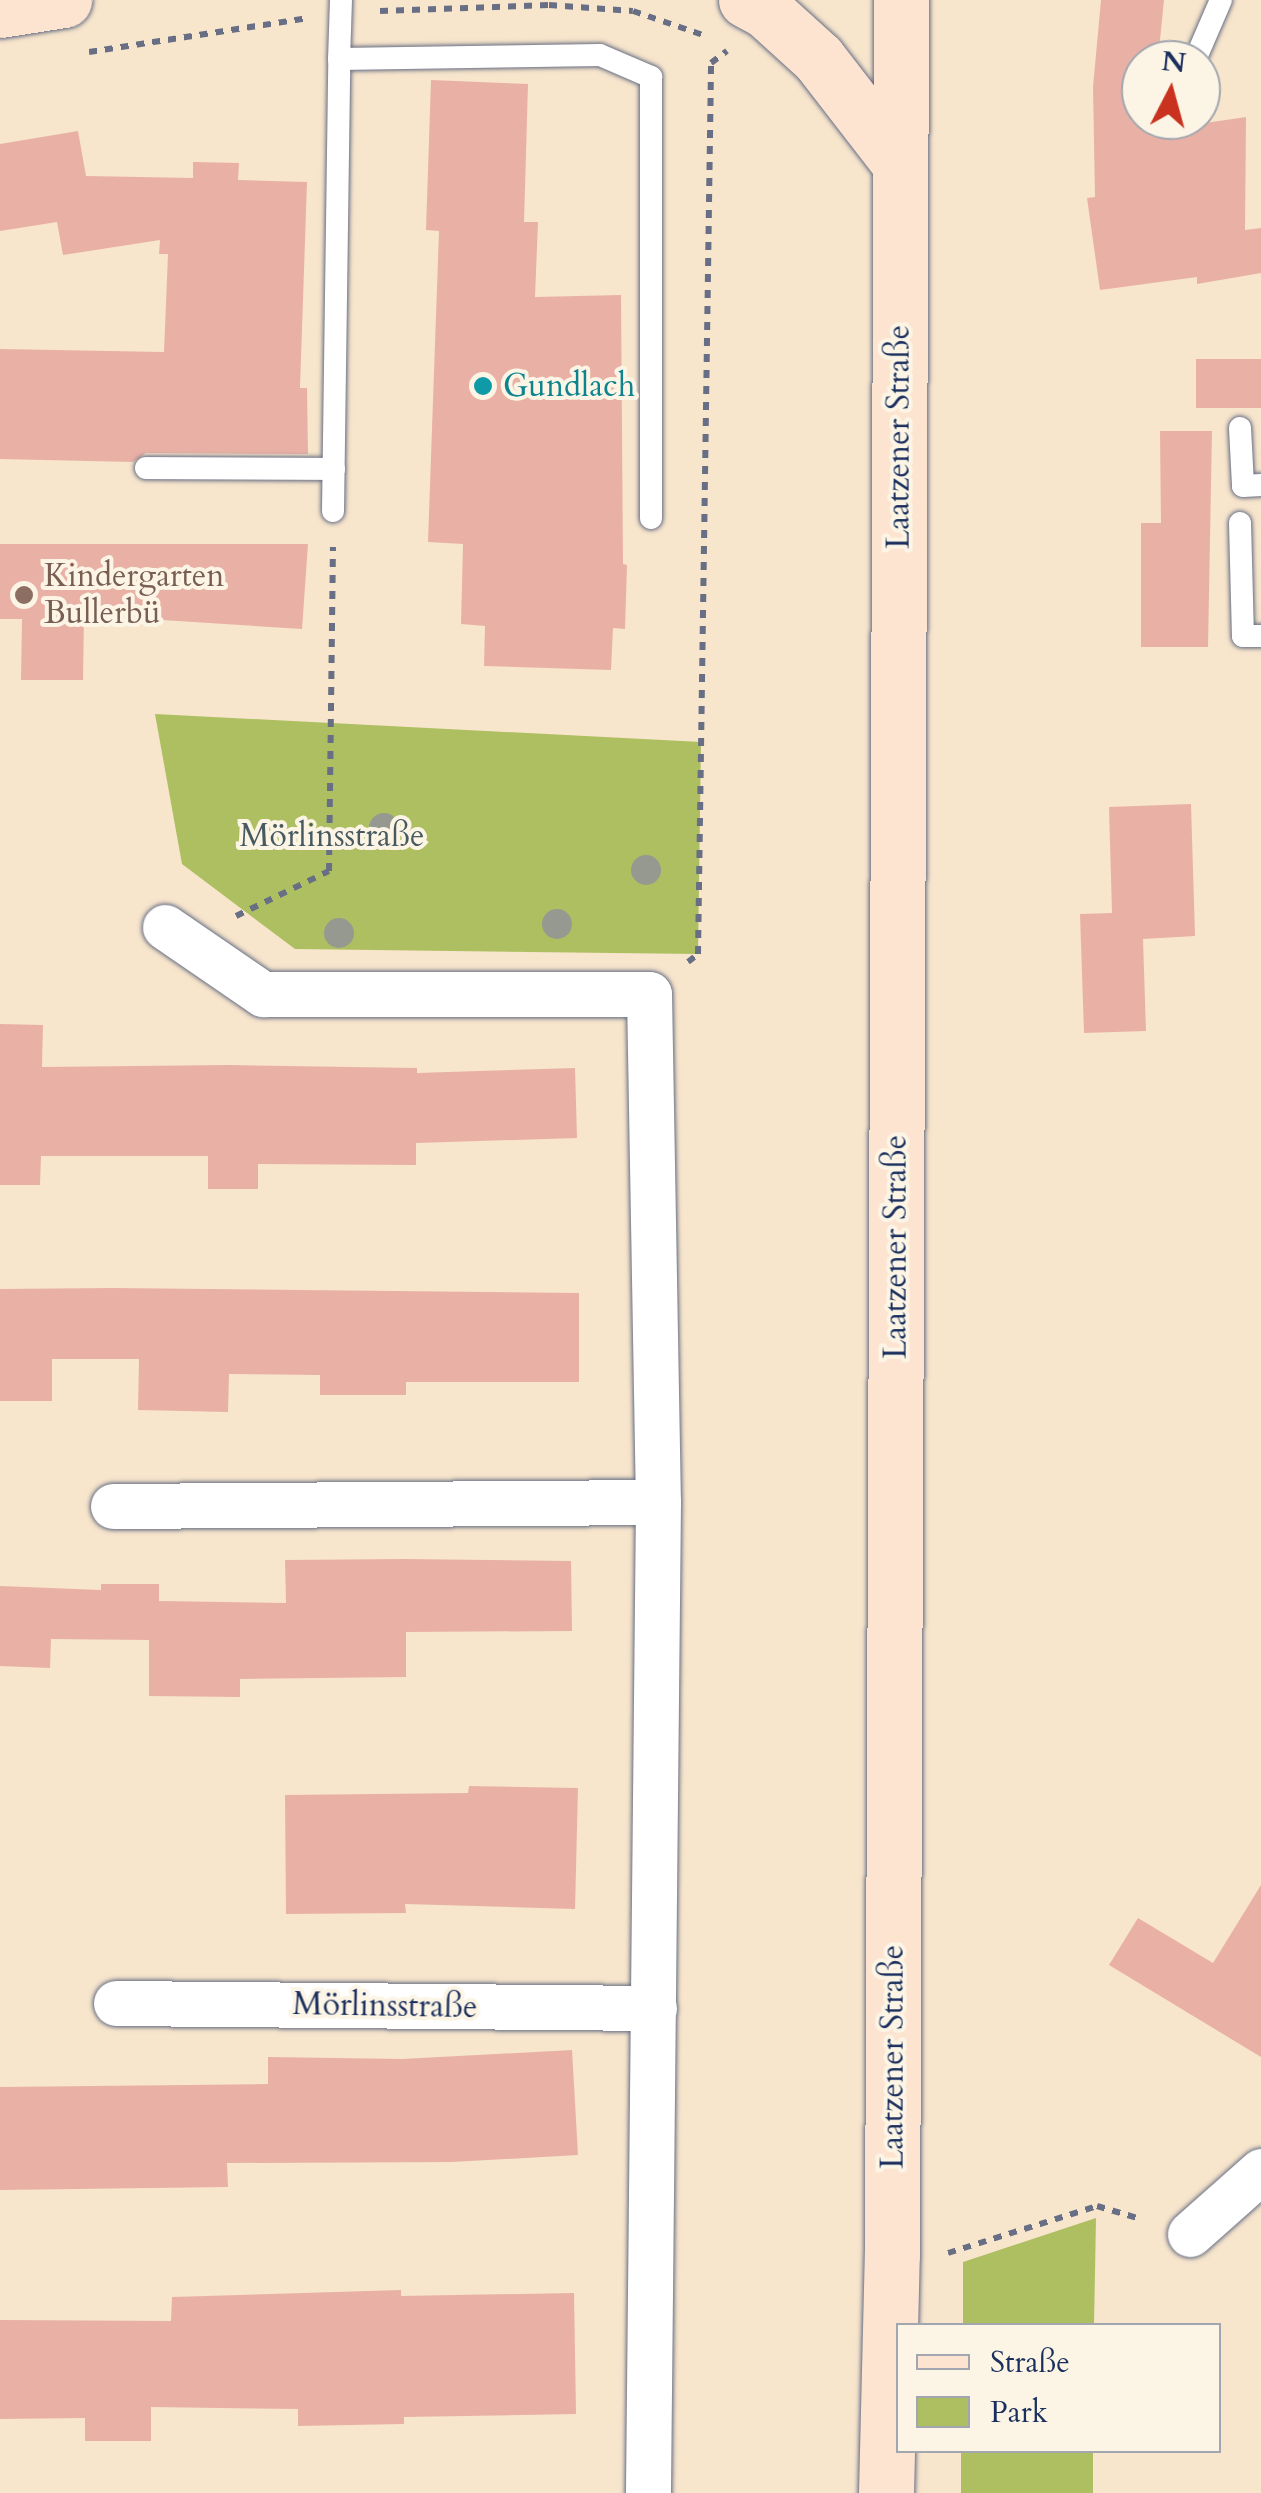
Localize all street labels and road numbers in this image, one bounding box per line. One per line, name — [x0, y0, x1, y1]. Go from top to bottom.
street label: Laatzener Straße — [880, 325, 918, 549]
street label: Laatzener Straße — [877, 1135, 915, 1359]
street label: Laatzener Straße — [874, 1945, 912, 2169]
street label: Mörlinsstraße — [292, 1985, 478, 2027]

